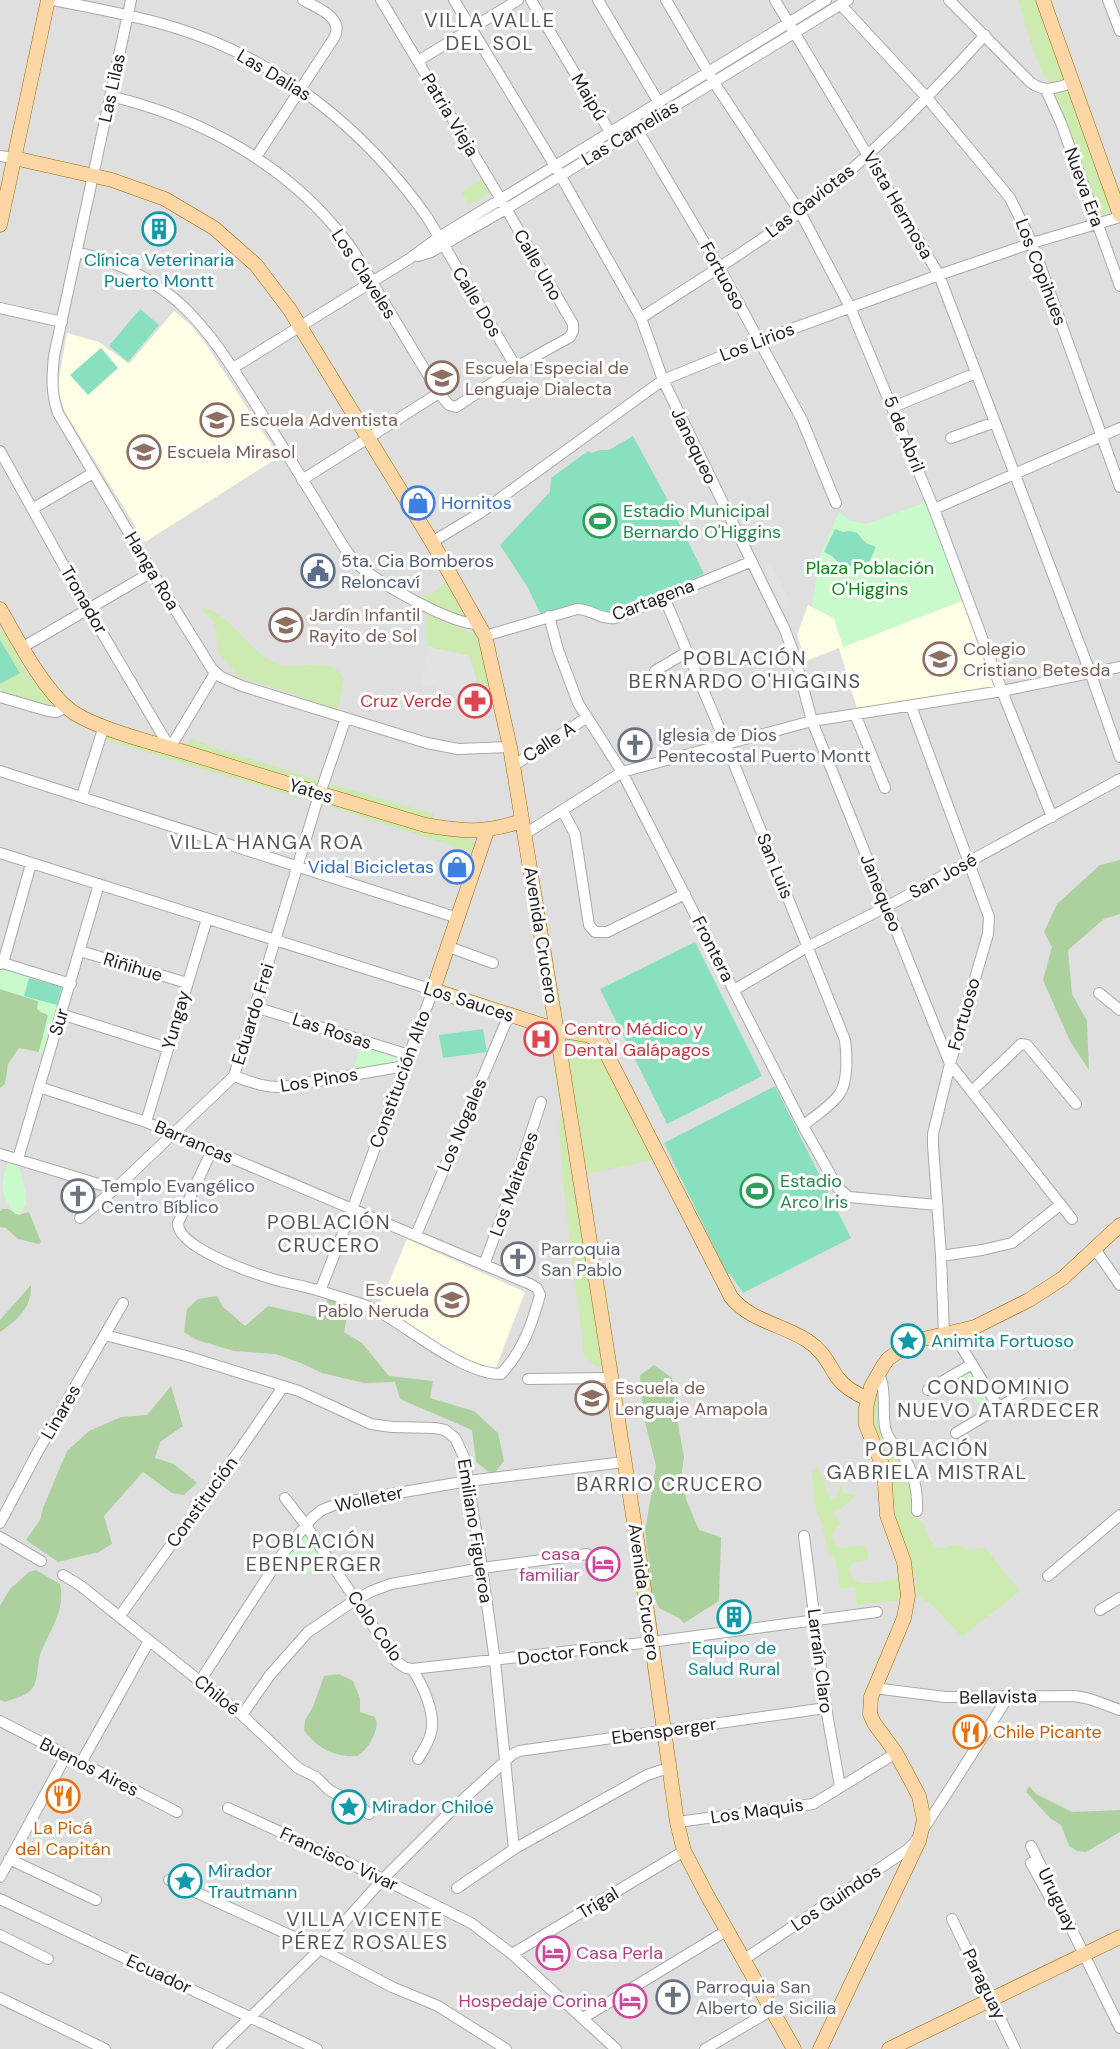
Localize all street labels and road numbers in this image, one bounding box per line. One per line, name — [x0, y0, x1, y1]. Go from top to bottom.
street label: Las Dalias — [232, 43, 316, 107]
street label: Las Lilas — [93, 51, 131, 125]
street label: Patria Vieja — [416, 69, 484, 161]
street label: Maipú — [566, 69, 612, 125]
street label: Las Camelias — [577, 95, 683, 171]
street label: Nueva Era — [1059, 144, 1109, 230]
street label: Vista Hermosa — [857, 146, 939, 264]
street label: Las Gaviotas — [761, 159, 859, 243]
street label: Los Copihues — [1010, 215, 1072, 329]
street label: Los Claveles — [326, 224, 402, 324]
street label: Calle Uno — [508, 225, 568, 305]
street label: Fortuoso — [694, 238, 752, 314]
street label: Calle Dos — [447, 262, 507, 342]
street label: Los Lirios — [716, 317, 798, 367]
street label: 5 de Abril — [878, 392, 930, 476]
street label: Janequeo — [665, 404, 723, 488]
street label: Hanga Roa — [119, 527, 185, 615]
street label: Tronador — [55, 562, 113, 639]
street label: Cartagena — [608, 573, 698, 627]
street label: Calle A — [518, 716, 580, 768]
street label: Yates — [286, 773, 336, 809]
street label: San Luis — [751, 830, 799, 902]
street label: San José — [905, 847, 981, 905]
street label: Janequeo — [855, 851, 907, 935]
street label: Avenida Crucero — [518, 865, 564, 1005]
street label: Frontera — [686, 912, 740, 986]
street label: Riñihue — [101, 947, 165, 987]
street label: Eduardo Frei — [226, 960, 280, 1068]
street label: Fortuoso — [942, 975, 986, 1053]
street label: Los Sauces — [421, 976, 517, 1028]
street label: Yungay — [156, 988, 196, 1052]
street label: Sur — [44, 1005, 75, 1039]
street label: Las Rosas — [289, 1007, 375, 1055]
street label: Constitución Alto — [364, 1007, 436, 1151]
street label: Los Pinos — [278, 1062, 360, 1098]
street label: Los Nogales — [432, 1075, 492, 1175]
street label: Barrancas — [151, 1115, 237, 1169]
street label: Los Maitenes — [484, 1128, 544, 1240]
street label: Linares — [36, 1380, 86, 1444]
street label: Constitución — [161, 1452, 243, 1552]
street label: Emiliano Figueroa — [452, 1457, 498, 1605]
street label: Wolleter — [333, 1480, 405, 1518]
street label: Avenida Crucero — [622, 1522, 666, 1662]
street label: Colo Colo — [342, 1586, 408, 1666]
street label: Larraín Claro — [802, 1607, 838, 1715]
street label: Doctor Fonck — [516, 1633, 630, 1671]
street label: Chiloé — [189, 1669, 245, 1721]
street label: Bellavista — [959, 1684, 1037, 1710]
street label: Ebensperger — [610, 1712, 718, 1750]
street label: Buenos Aires — [35, 1732, 143, 1802]
street label: Los Maquis — [709, 1793, 805, 1829]
street label: Francisco Vivar — [276, 1821, 402, 1897]
street label: Los Guindos — [787, 1859, 885, 1937]
street label: Uruguay — [1032, 1864, 1084, 1936]
street label: Trigal — [573, 1881, 623, 1925]
street label: Paraguay — [957, 1945, 1011, 2023]
street label: Ecuador — [123, 1949, 196, 2000]

